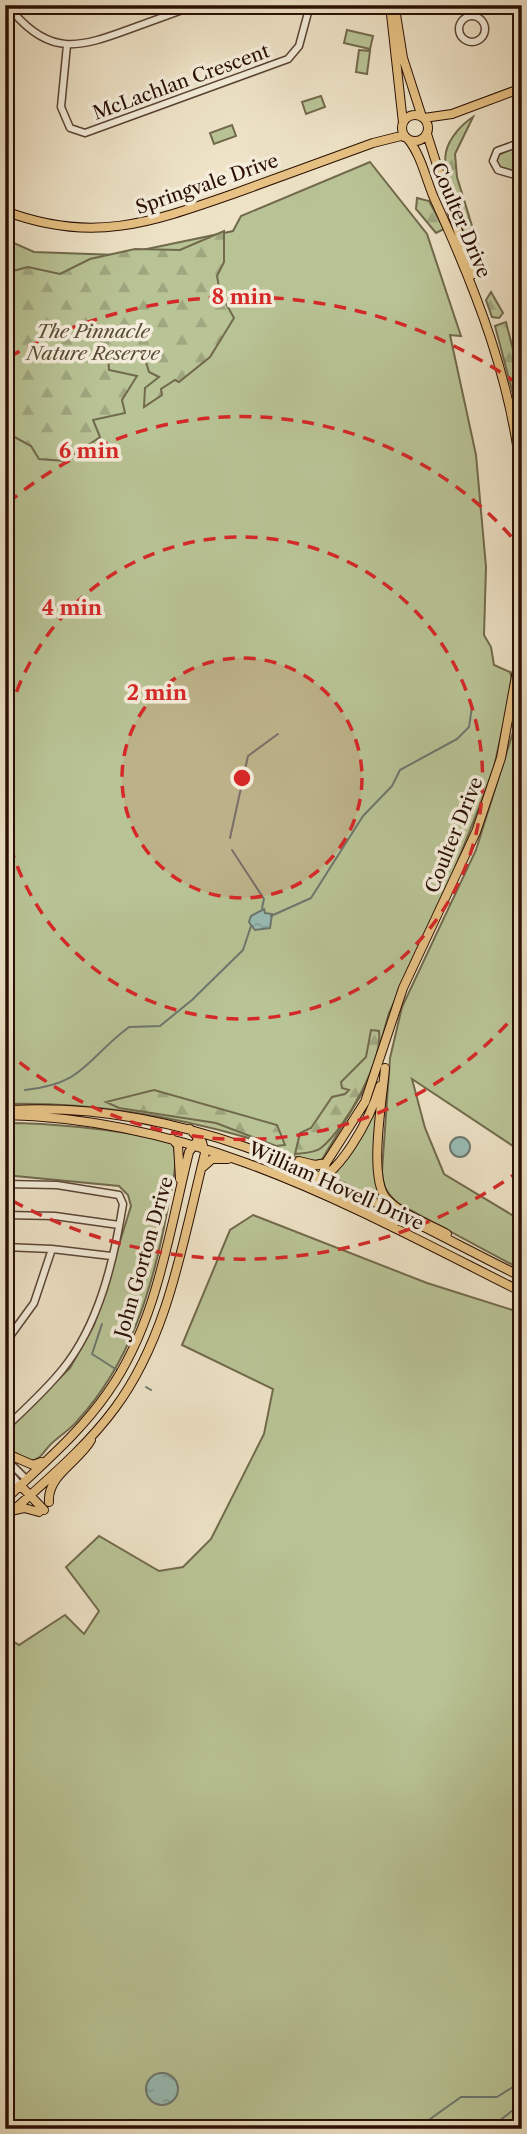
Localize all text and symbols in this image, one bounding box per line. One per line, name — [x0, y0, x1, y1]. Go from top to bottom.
street label: McLachlan Crescent — [90, 39, 273, 125]
street label: Springvale Drive — [133, 149, 281, 219]
street label: Coulter Drive — [426, 159, 496, 281]
text: 8 min — [211, 284, 273, 309]
park label: The Pinnacle Nature Reserve — [24, 320, 160, 365]
text: 6 min — [59, 438, 120, 463]
text: 4 min — [42, 595, 103, 620]
text: 2 min — [127, 680, 188, 705]
centre of rings — [230, 766, 254, 790]
street label: Coulter Drive — [420, 774, 488, 896]
street label: William Hovell Drive — [244, 1137, 427, 1235]
street label: John Gorton Drive — [109, 1174, 178, 1343]

